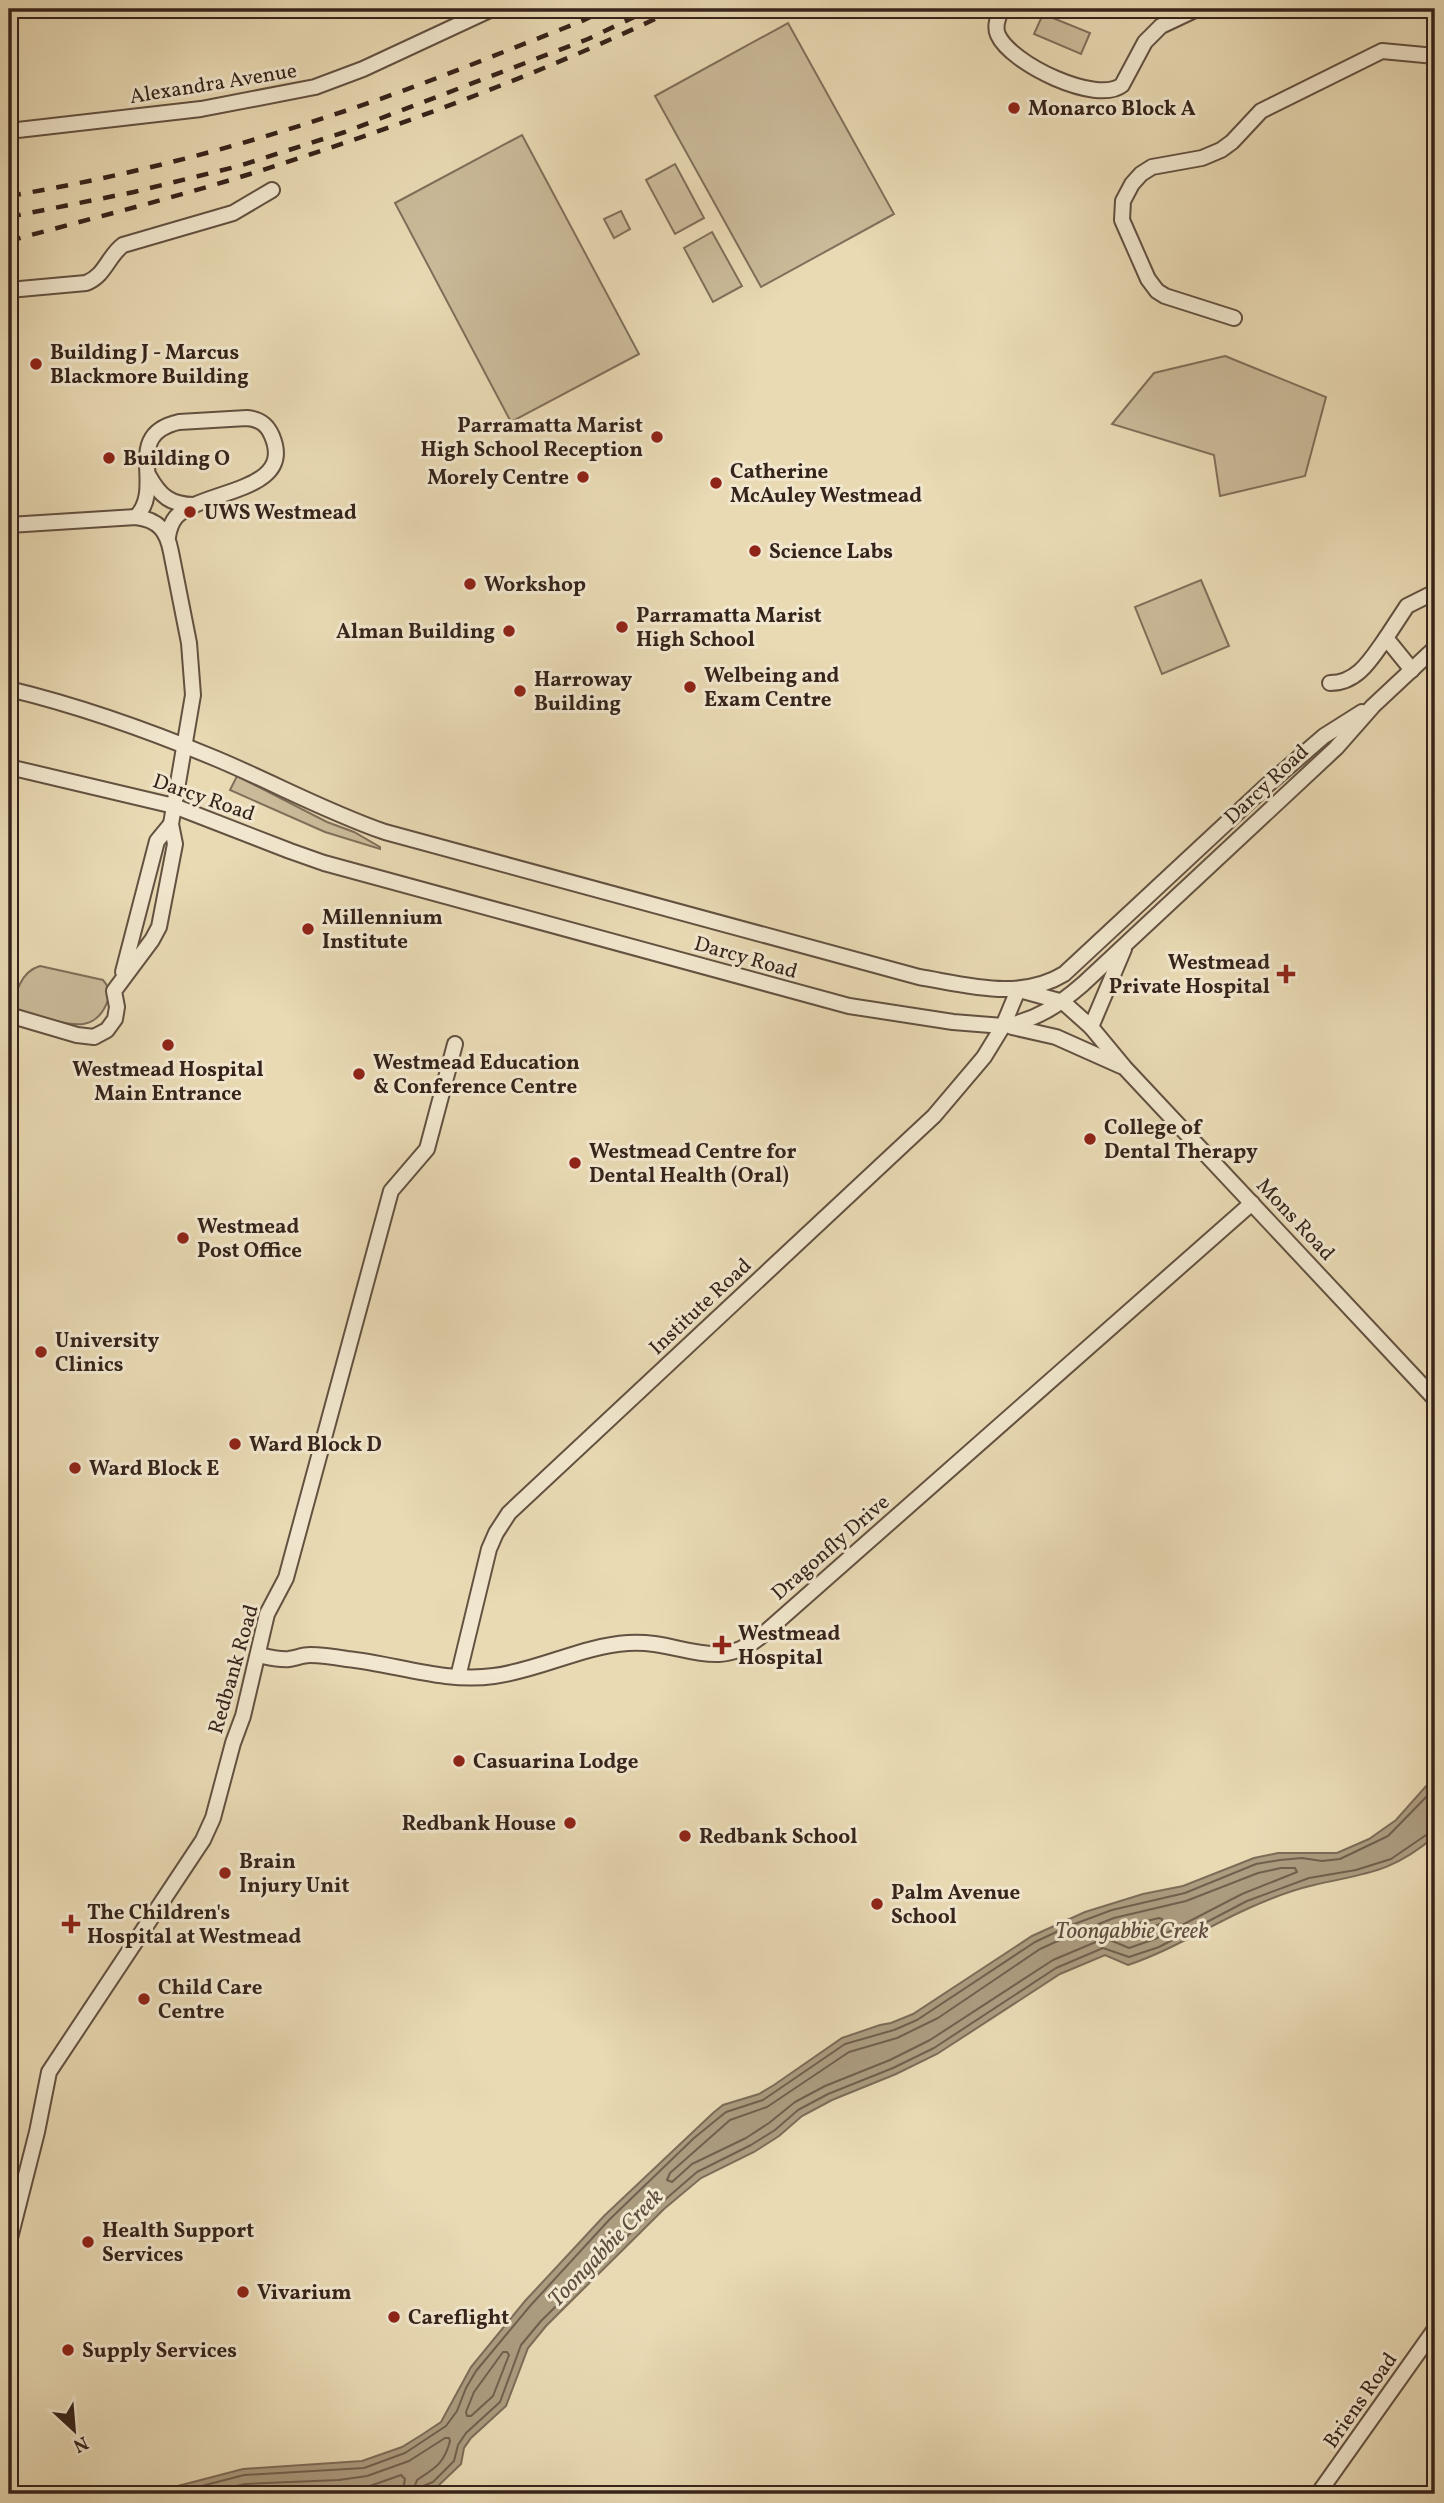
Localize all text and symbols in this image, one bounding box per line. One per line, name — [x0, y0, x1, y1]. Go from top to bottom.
street label: Alexandra Avenue — [128, 57, 299, 112]
place label: Monarco Block A — [1028, 95, 1196, 124]
marker: Monarco Block A — [1006, 100, 1022, 116]
place label: Building J - Marcus Blackmore Building — [50, 339, 249, 392]
marker: Building J - Marcus Blackmore Building — [28, 356, 44, 372]
place label: Parramatta Marist High School Reception — [420, 412, 643, 465]
marker: Parramatta Marist High School Reception — [649, 429, 665, 445]
place label: Building O — [123, 445, 230, 474]
marker: Building O — [101, 450, 117, 466]
place label: Catherine McAuley Westmead — [730, 458, 922, 511]
place label: Morely Centre — [427, 464, 569, 493]
marker: Morely Centre — [575, 469, 591, 485]
marker: Catherine McAuley Westmead — [708, 475, 724, 491]
place label: UWS Westmead — [204, 499, 357, 528]
marker: UWS Westmead — [182, 504, 198, 520]
place label: Science Labs — [769, 538, 893, 567]
marker: Science Labs — [747, 543, 763, 559]
place label: Workshop — [484, 571, 586, 600]
marker: Workshop — [462, 576, 478, 592]
place label: Parramatta Marist High School — [636, 602, 822, 655]
place label: Alman Building — [336, 618, 495, 647]
marker: Parramatta Marist High School — [614, 619, 630, 635]
marker: Alman Building — [501, 623, 517, 639]
place label: Welbeing and Exam Centre — [704, 662, 839, 715]
place label: Harroway Building — [534, 666, 633, 719]
marker: Welbeing and Exam Centre — [682, 679, 698, 695]
marker: Harroway Building — [512, 683, 528, 699]
street label: Darcy Road — [1218, 738, 1316, 832]
street label: Darcy Road — [149, 767, 258, 829]
place label: Millennium Institute — [322, 904, 443, 957]
marker: Millennium Institute — [300, 921, 316, 937]
street label: Darcy Road — [690, 930, 801, 987]
place label: Westmead Private Hospital — [1109, 949, 1270, 1002]
marker: Westmead Private Hospital — [1276, 964, 1296, 984]
marker: Westmead Hospital Main Entrance — [160, 1037, 176, 1053]
place label: Westmead Education & Conference Centre — [373, 1049, 580, 1102]
place label: Westmead Hospital Main Entrance — [72, 1056, 264, 1109]
marker: Westmead Education & Conference Centre — [351, 1066, 367, 1082]
place label: College of Dental Therapy — [1104, 1114, 1258, 1167]
marker: College of Dental Therapy — [1082, 1131, 1098, 1147]
place label: Westmead Centre for Dental Health (Oral) — [589, 1138, 796, 1191]
marker: Westmead Centre for Dental Health (Oral) — [567, 1155, 583, 1171]
street label: Mons Road — [1249, 1172, 1341, 1268]
place label: Westmead Post Office — [197, 1213, 302, 1266]
marker: Westmead Post Office — [175, 1230, 191, 1246]
street label: Institute Road — [643, 1252, 759, 1362]
place label: University Clinics — [55, 1327, 160, 1380]
marker: University Clinics — [33, 1344, 49, 1360]
place label: Ward Block D — [249, 1431, 382, 1460]
marker: Ward Block D — [227, 1436, 243, 1452]
place label: Ward Block E — [89, 1455, 219, 1484]
marker: Ward Block E — [67, 1460, 83, 1476]
street label: Dragonfly Drive — [765, 1489, 896, 1608]
street label: Redbank Road — [202, 1601, 267, 1737]
place label: Westmead Hospital — [738, 1620, 841, 1673]
marker: Westmead Hospital — [712, 1635, 732, 1655]
place label: Casuarina Lodge — [473, 1748, 639, 1777]
marker: Casuarina Lodge — [451, 1753, 467, 1769]
place label: Redbank House — [402, 1810, 556, 1839]
marker: Redbank House — [562, 1815, 578, 1831]
place label: Redbank School — [699, 1823, 857, 1852]
marker: Redbank School — [677, 1828, 693, 1844]
place label: Brain Injury Unit — [239, 1848, 349, 1901]
marker: Brain Injury Unit — [217, 1865, 233, 1881]
place label: Palm Avenue School — [891, 1879, 1020, 1932]
marker: Palm Avenue School — [869, 1896, 885, 1912]
place label: The Children's Hospital at Westmead — [87, 1899, 302, 1952]
marker: The Children's Hospital at Westmead — [61, 1914, 81, 1934]
water label: Toongabbie Creek — [1055, 1916, 1209, 1948]
place label: Child Care Centre — [158, 1974, 262, 2027]
marker: Child Care Centre — [136, 1991, 152, 2007]
water label: Toongabbie Creek — [541, 2182, 672, 2315]
place label: Health Support Services — [102, 2217, 254, 2270]
marker: Health Support Services — [80, 2234, 96, 2250]
place label: Vivarium — [257, 2279, 352, 2308]
marker: Vivarium — [235, 2284, 251, 2300]
place label: Careflight — [408, 2304, 509, 2333]
marker: Careflight — [386, 2309, 402, 2325]
place label: Supply Services — [82, 2337, 237, 2366]
marker: Supply Services — [60, 2342, 76, 2358]
street label: Briens Road — [1317, 2347, 1405, 2455]
north arrow — [38, 2394, 108, 2464]
text: N — [68, 2429, 92, 2458]

